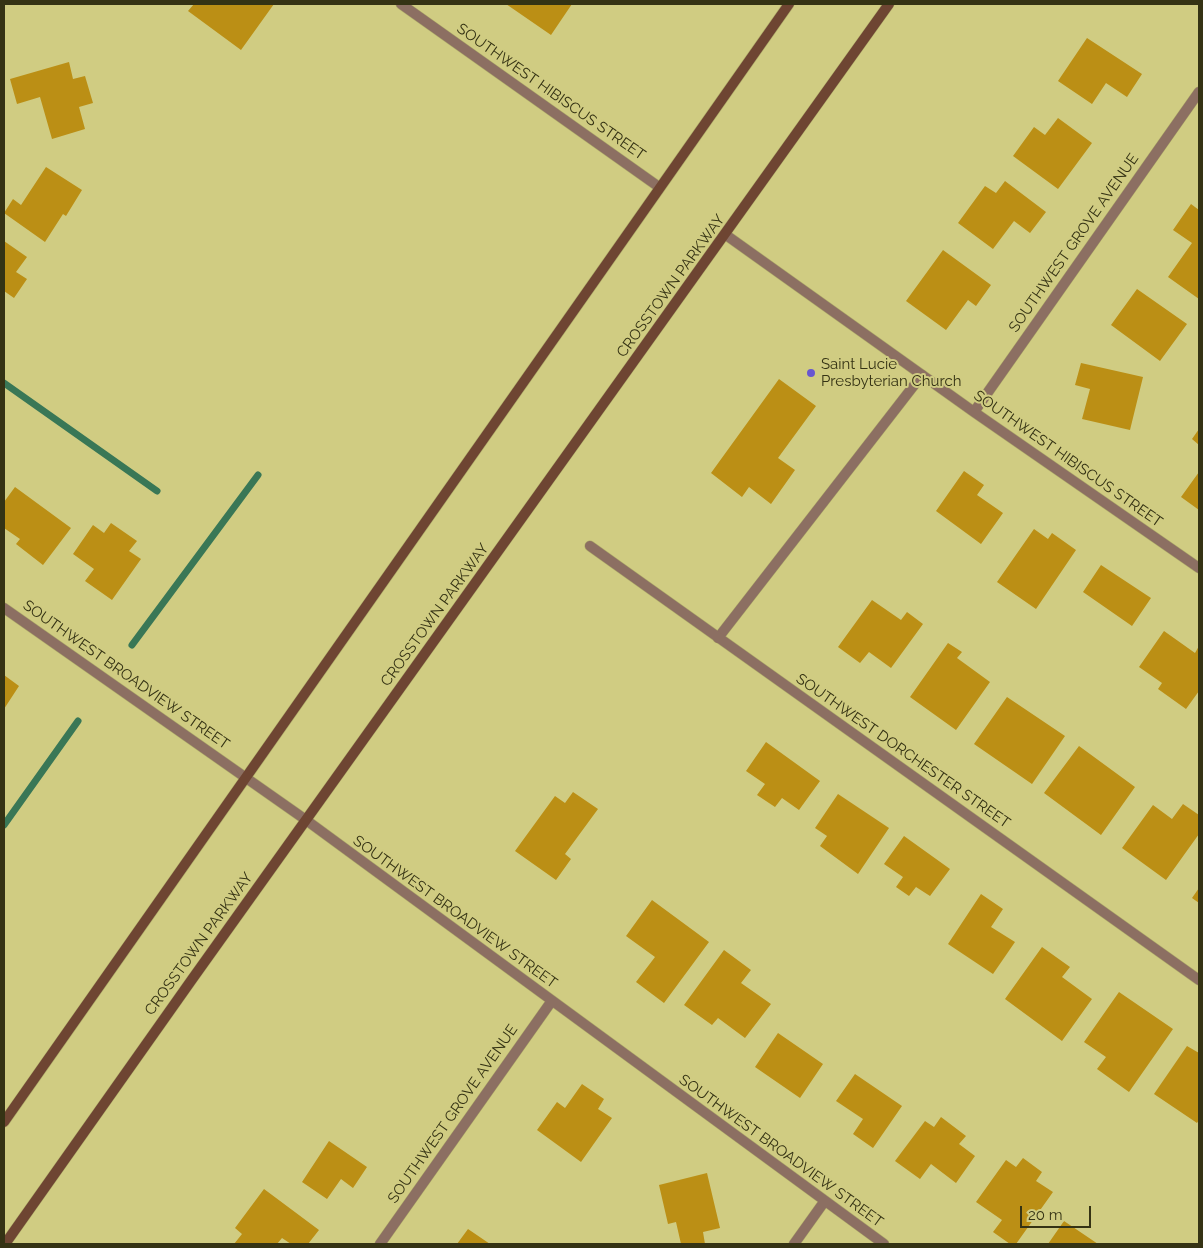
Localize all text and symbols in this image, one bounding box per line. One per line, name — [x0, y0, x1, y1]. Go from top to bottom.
street label: SOUTHWEST HIBISCUS STREET — [453, 20, 649, 164]
street label: SOUTHWEST GROVE AVENUE — [1005, 150, 1143, 336]
street label: CROSSTOWN PARKWAY — [613, 211, 729, 361]
place label: Saint Lucie Presbyterian Church — [821, 355, 961, 390]
marker: Saint Lucie Presbyterian Church — [805, 367, 817, 379]
street label: SOUTHWEST HIBISCUS STREET — [970, 387, 1166, 531]
street label: CROSSTOWN PARKWAY — [377, 540, 493, 690]
street label: SOUTHWEST BROADVIEW STREET — [19, 597, 233, 753]
street label: SOUTHWEST DORCHESTER STREET — [792, 670, 1014, 832]
street label: SOUTHWEST BROADVIEW STREET — [349, 832, 561, 992]
street label: CROSSTOWN PARKWAY — [141, 869, 257, 1019]
street label: SOUTHWEST GROVE AVENUE — [384, 1021, 522, 1207]
street label: SOUTHWEST BROADVIEW STREET — [675, 1071, 887, 1231]
scale bar — [1023, 1196, 1094, 1228]
text: 20 m — [1028, 1206, 1063, 1224]

